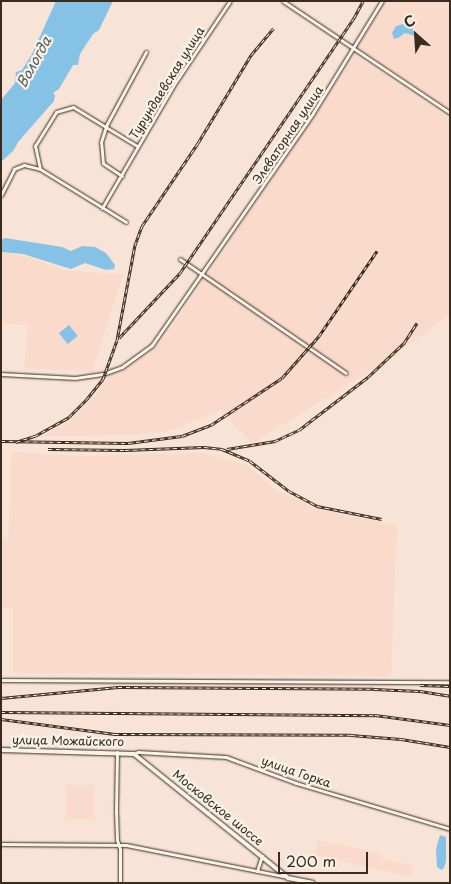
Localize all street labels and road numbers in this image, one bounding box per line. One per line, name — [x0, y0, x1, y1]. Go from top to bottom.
street label: Турундаевская улица — [126, 24, 208, 142]
street label: Элеваторная улица — [250, 83, 326, 187]
street label: улица Можайского — [11, 733, 125, 749]
street label: улица Горка — [259, 753, 333, 791]
street label: Московское шоссе — [170, 767, 266, 849]

